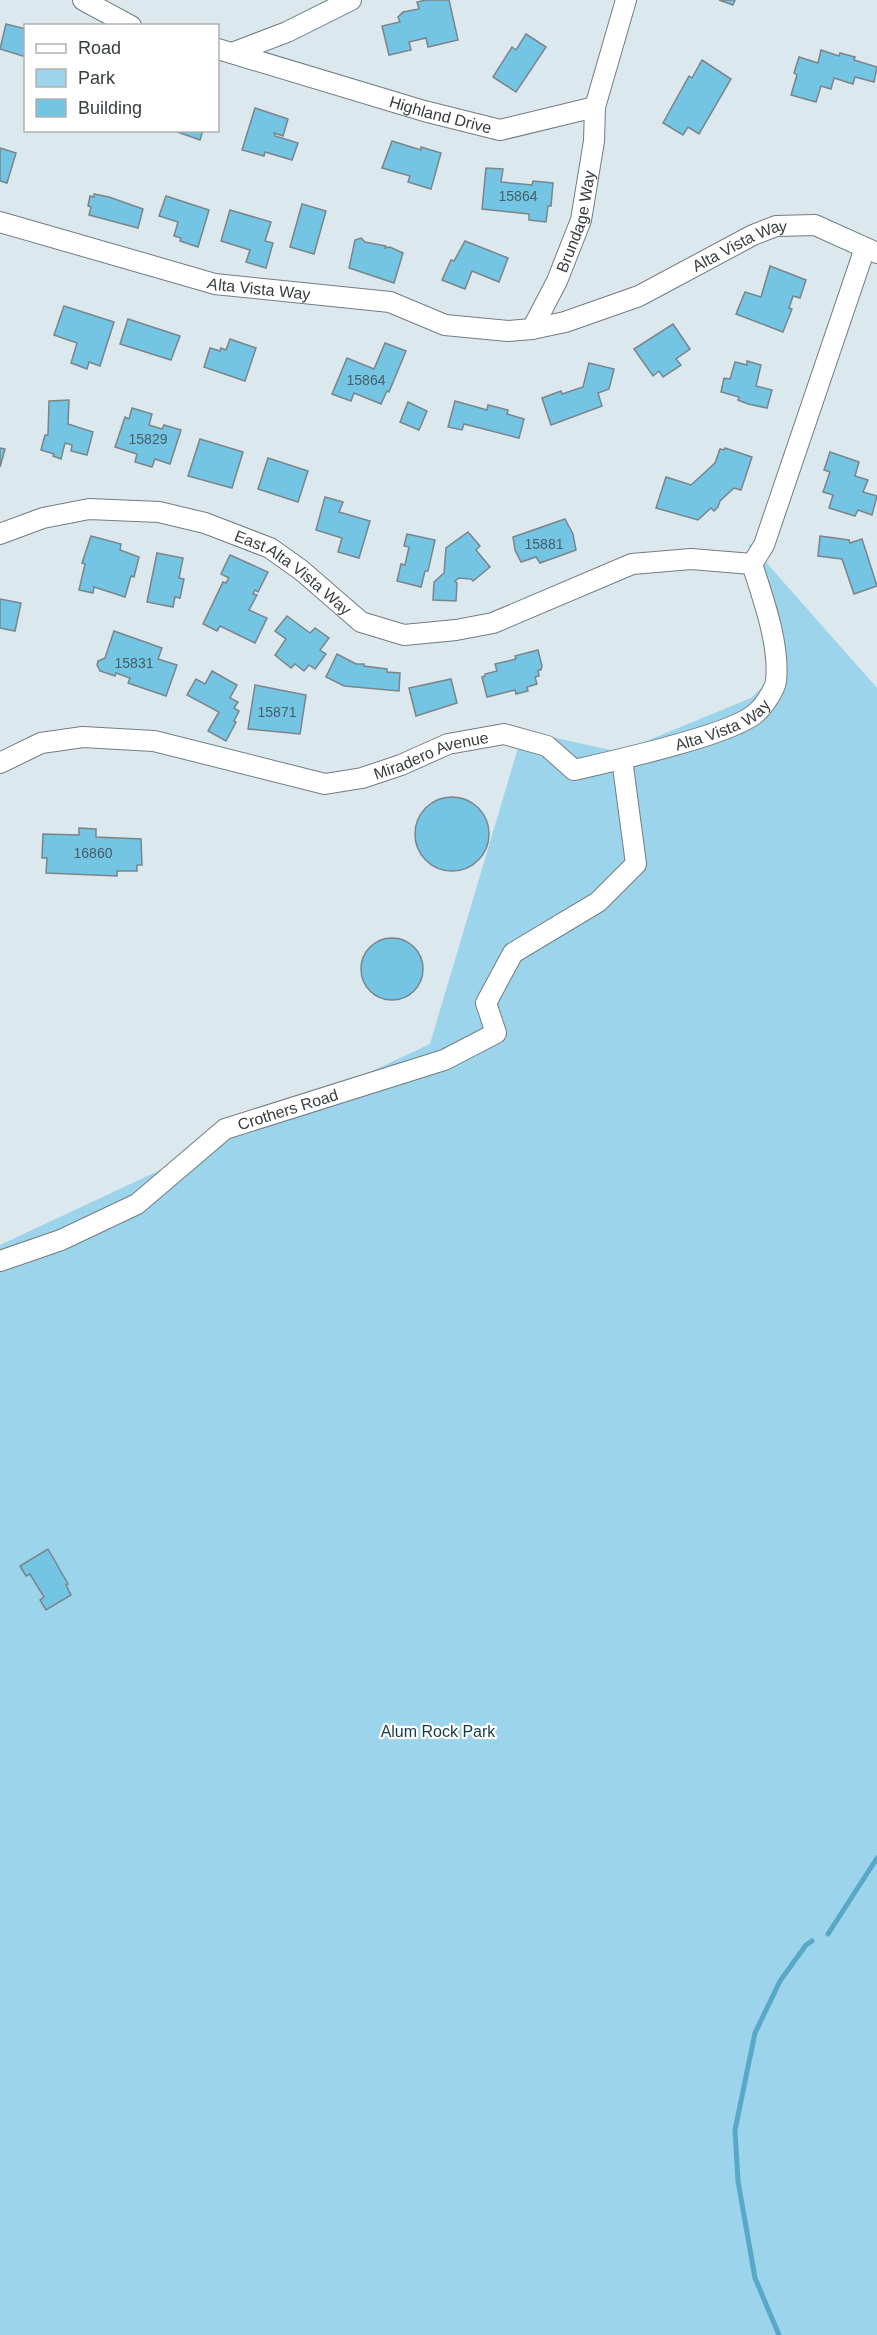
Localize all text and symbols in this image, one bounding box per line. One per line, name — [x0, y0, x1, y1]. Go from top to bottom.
legend — [24, 24, 219, 132]
text: Road — [78, 38, 121, 58]
text: Park — [78, 68, 116, 88]
street label: Highland Drive — [387, 93, 493, 136]
text: Building — [78, 98, 142, 118]
street label: Brundage Way — [553, 169, 598, 275]
house number: 15864 — [499, 188, 538, 204]
street label: Alta Vista Way — [689, 217, 787, 274]
street label: Alta Vista Way — [206, 274, 311, 302]
house number: 15864 — [347, 372, 386, 388]
house number: 15829 — [129, 431, 168, 447]
street label: East Alta Vista Way — [232, 527, 355, 618]
house number: 15881 — [525, 536, 564, 552]
house number: 15831 — [115, 655, 154, 671]
street label: Alta Vista Way — [673, 696, 773, 753]
house number: 15871 — [258, 704, 297, 720]
street label: Miradero Avenue — [371, 728, 490, 782]
house number: 16860 — [74, 845, 113, 861]
street label: Crothers Road — [236, 1085, 340, 1133]
park label: Alum Rock Park — [381, 1723, 496, 1740]

